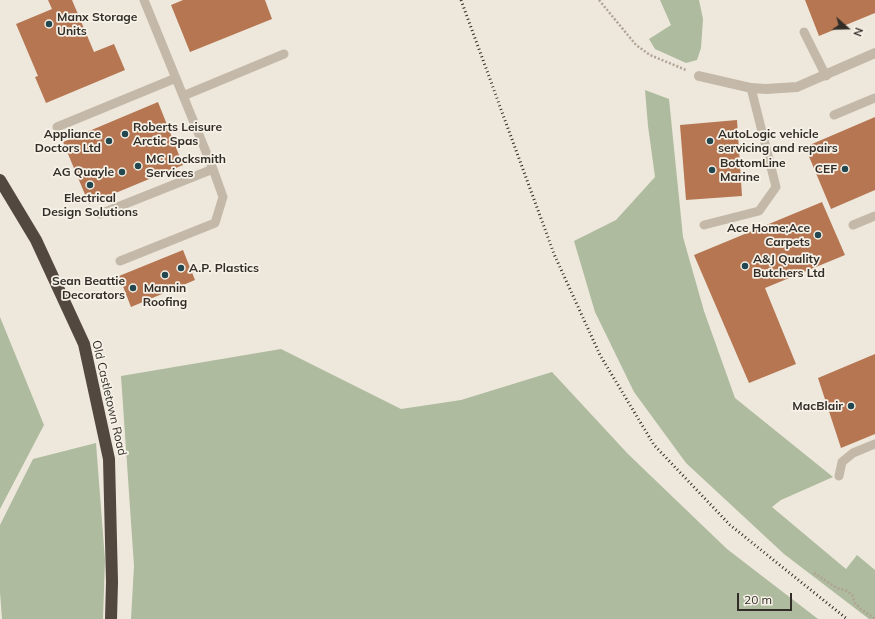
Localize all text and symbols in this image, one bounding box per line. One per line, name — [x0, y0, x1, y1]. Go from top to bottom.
north arrow — [827, 8, 867, 48]
place label: Manx Storage Units — [57, 10, 137, 38]
marker: Manx Storage Units — [44, 19, 54, 29]
text: N — [850, 26, 866, 38]
place label: Roberts Leisure Arctic Spas — [133, 120, 222, 148]
place label: Appliance Doctors Ltd — [35, 127, 101, 155]
place label: AutoLogic vehicle servicing and repairs — [718, 127, 838, 155]
marker: Roberts Leisure Arctic Spas — [120, 129, 130, 139]
marker: Appliance Doctors Ltd — [104, 136, 114, 146]
marker: AutoLogic vehicle servicing and repairs — [705, 136, 715, 146]
place label: MC Locksmith Services — [146, 152, 226, 180]
place label: BottomLine Marine — [720, 156, 786, 184]
marker: MC Locksmith Services — [133, 161, 143, 171]
place label: CEF — [815, 162, 837, 176]
marker: CEF — [840, 164, 850, 174]
place label: AG Quayle — [53, 165, 114, 179]
marker: BottomLine Marine — [707, 165, 717, 175]
marker: AG Quayle — [117, 167, 127, 177]
marker: Electrical Design Solutions — [85, 180, 95, 190]
place label: Electrical Design Solutions — [42, 191, 138, 219]
place label: Ace Home;Ace Carpets — [727, 221, 810, 249]
marker: Ace Home;Ace Carpets — [813, 230, 823, 240]
place label: A&J Quality Butchers Ltd — [753, 252, 825, 280]
place label: A.P. Plastics — [189, 261, 259, 275]
marker: A&J Quality Butchers Ltd — [740, 261, 750, 271]
marker: A.P. Plastics — [176, 263, 186, 273]
marker: Mannin Roofing — [160, 270, 170, 280]
place label: Sean Beattie Decorators — [52, 274, 125, 302]
place label: Mannin Roofing — [143, 281, 187, 309]
marker: Sean Beattie Decorators — [128, 283, 138, 293]
street label: Old Castletown Road — [89, 339, 129, 457]
place label: MacBlair — [792, 399, 843, 413]
marker: MacBlair — [846, 401, 856, 411]
scale bar — [739, 585, 794, 611]
text: 20 m — [744, 592, 772, 607]

